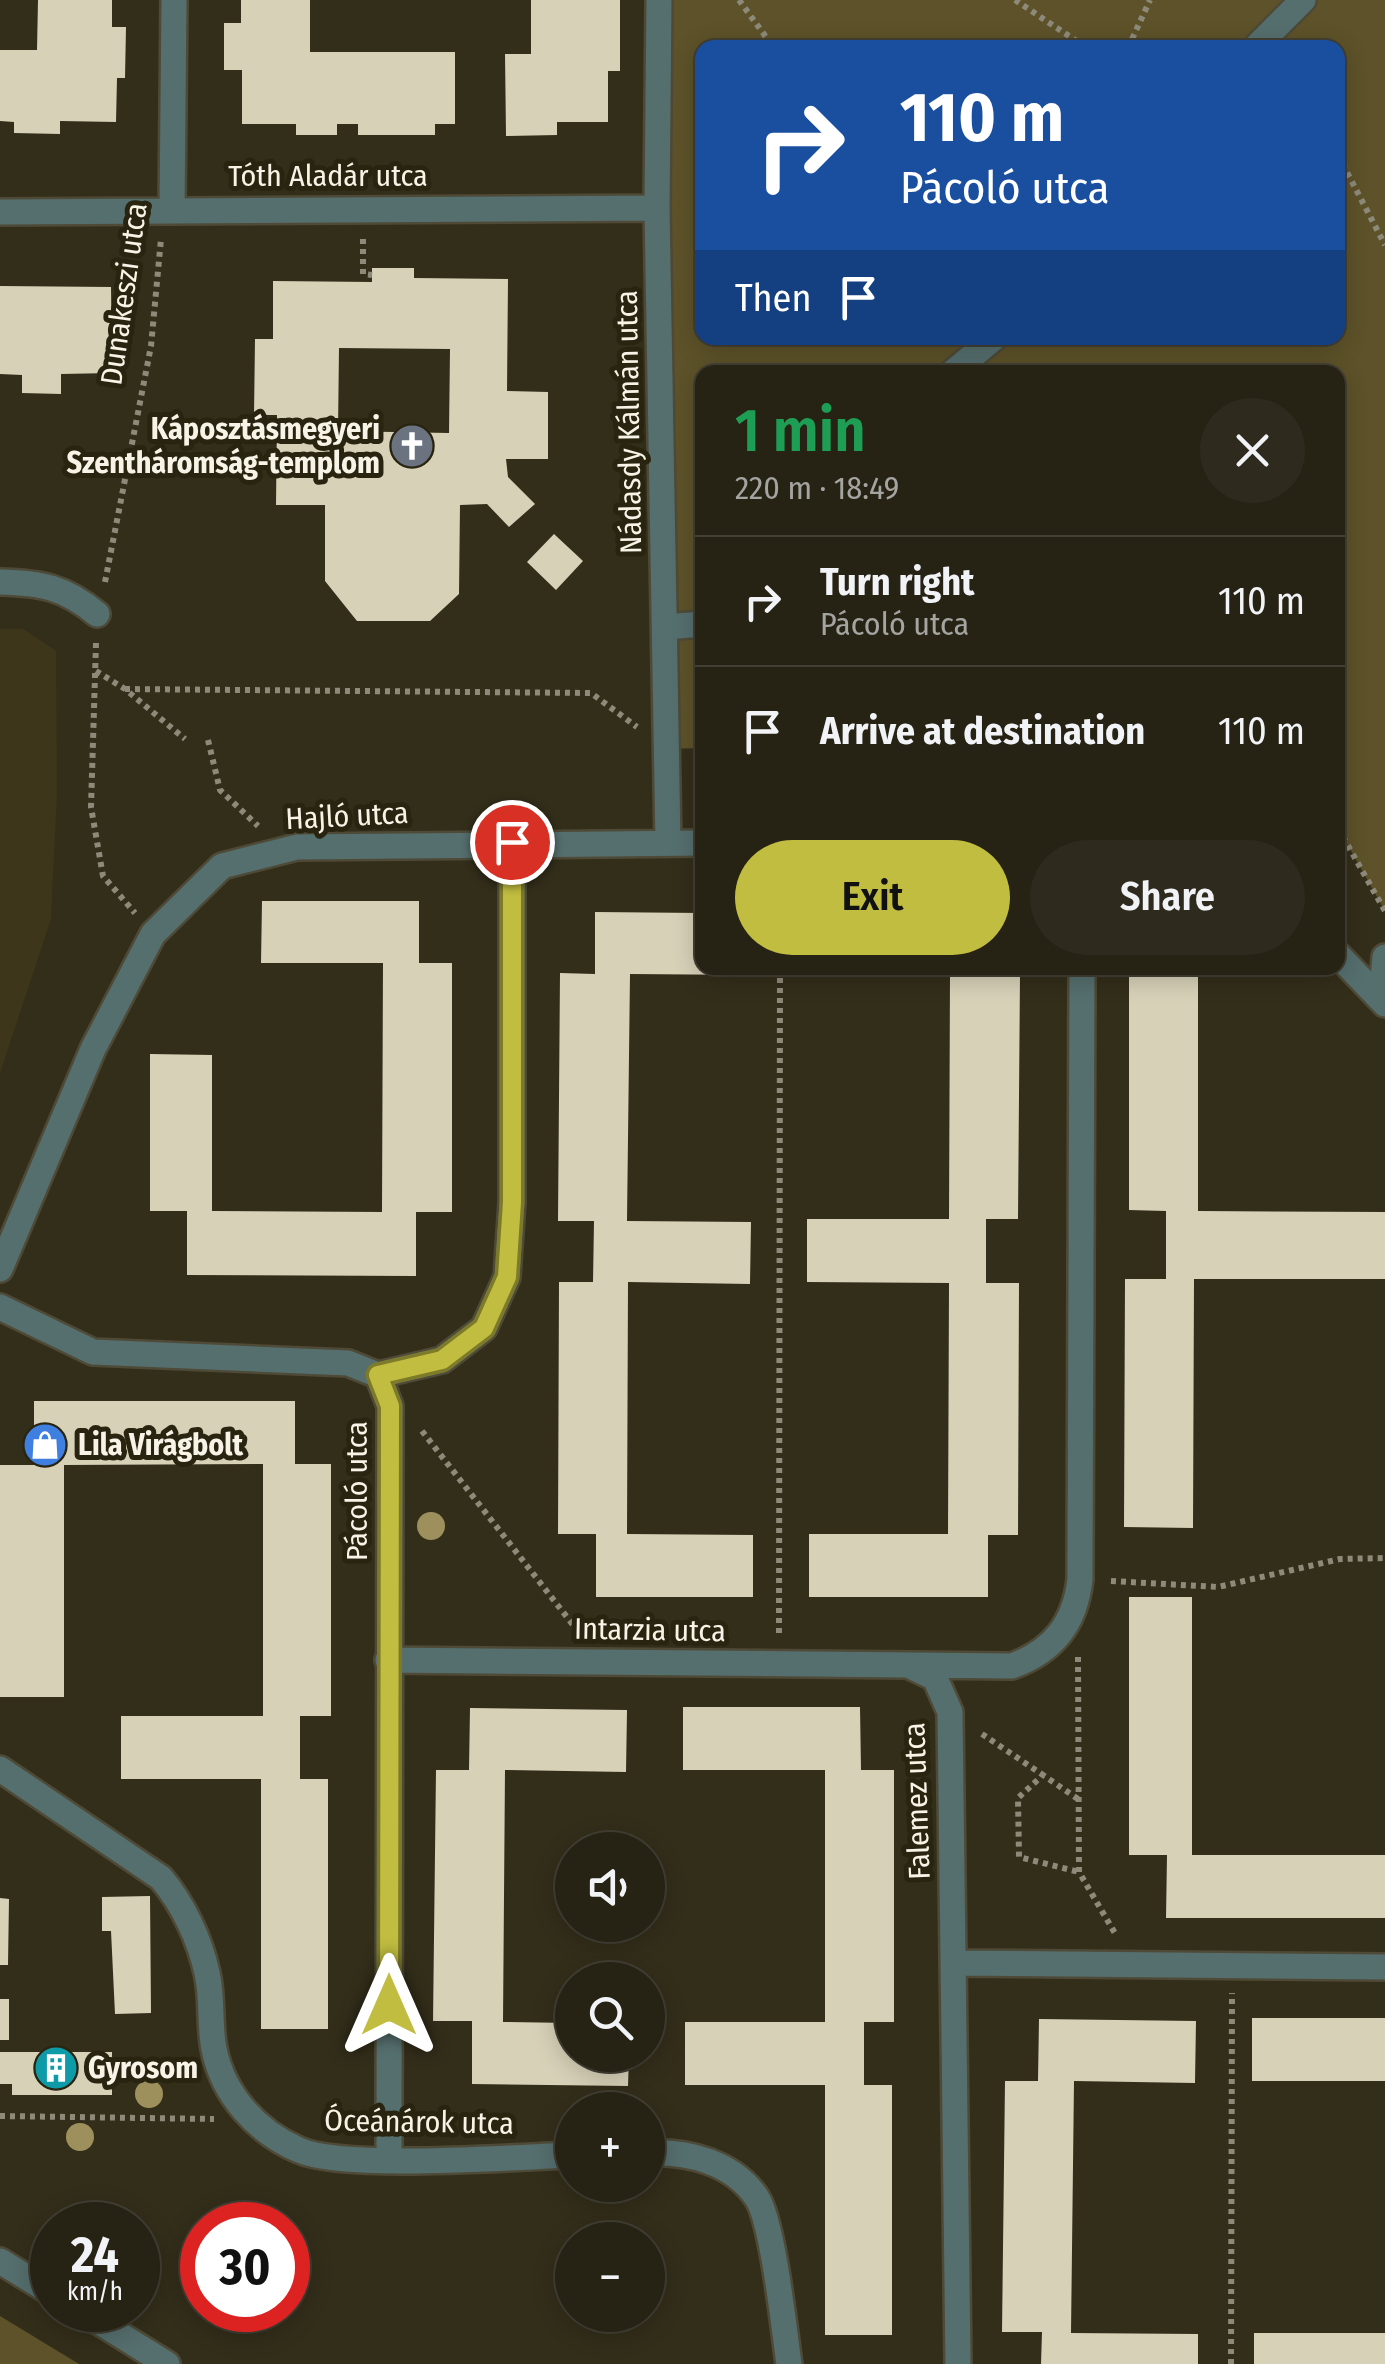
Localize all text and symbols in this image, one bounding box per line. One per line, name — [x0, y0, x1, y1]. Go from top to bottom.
text: 110 m — [900, 76, 1064, 160]
icon: right — [735, 80, 865, 210]
street label: Tóth Aladár utca — [228, 158, 428, 194]
text: Pácoló utca — [900, 161, 1110, 215]
street label: Dunakeszi utca — [93, 201, 155, 387]
icon: arrive — [831, 270, 886, 325]
text: Then — [735, 275, 811, 321]
street label: Nádasdy Kálmán utca — [609, 290, 649, 554]
text: 1 min — [735, 395, 866, 467]
button: close — [1200, 398, 1305, 503]
place label: Káposztásmegyeri Szentháromság-templom — [67, 411, 380, 481]
church icon: Káposztásmegyeri Szentháromság-templom — [389, 423, 435, 469]
text: 220 m · 18:49 — [735, 469, 899, 507]
text: Turn right — [820, 559, 974, 605]
icon: right — [735, 574, 790, 629]
text: 110 m — [1218, 578, 1305, 624]
text: Pácoló utca — [820, 605, 969, 643]
icon: arrive — [735, 704, 790, 759]
text: Arrive at destination — [820, 708, 1145, 754]
text: 110 m — [1218, 708, 1305, 754]
street label: Hajló utca — [285, 795, 409, 837]
pin — [470, 800, 555, 885]
icon: arrive — [485, 815, 540, 870]
button: Exit — [735, 840, 1010, 955]
button: Share — [1030, 840, 1305, 955]
street label: Pácoló utca — [339, 1421, 375, 1561]
shop icon: Lila Virágbolt — [22, 1422, 68, 1468]
place label: Lila Virágbolt — [78, 1427, 244, 1463]
street label: Intarzia utca — [574, 1611, 726, 1649]
street label: Falemez utca — [896, 1722, 938, 1880]
map controls — [555, 1832, 665, 2332]
button: sound — [555, 1832, 665, 1942]
position arrow — [337, 1953, 441, 2057]
button: search — [555, 1962, 665, 2072]
building icon: Gyrosom — [33, 2045, 79, 2091]
place label: Gyrosom — [88, 2050, 198, 2086]
button: + — [555, 2092, 665, 2202]
street label: Óceánárok utca — [324, 2102, 514, 2142]
speed limit sign: 30 — [180, 2202, 310, 2332]
button: − — [555, 2222, 665, 2332]
text: 24 — [71, 2225, 119, 2285]
text: km/h — [67, 2277, 123, 2307]

